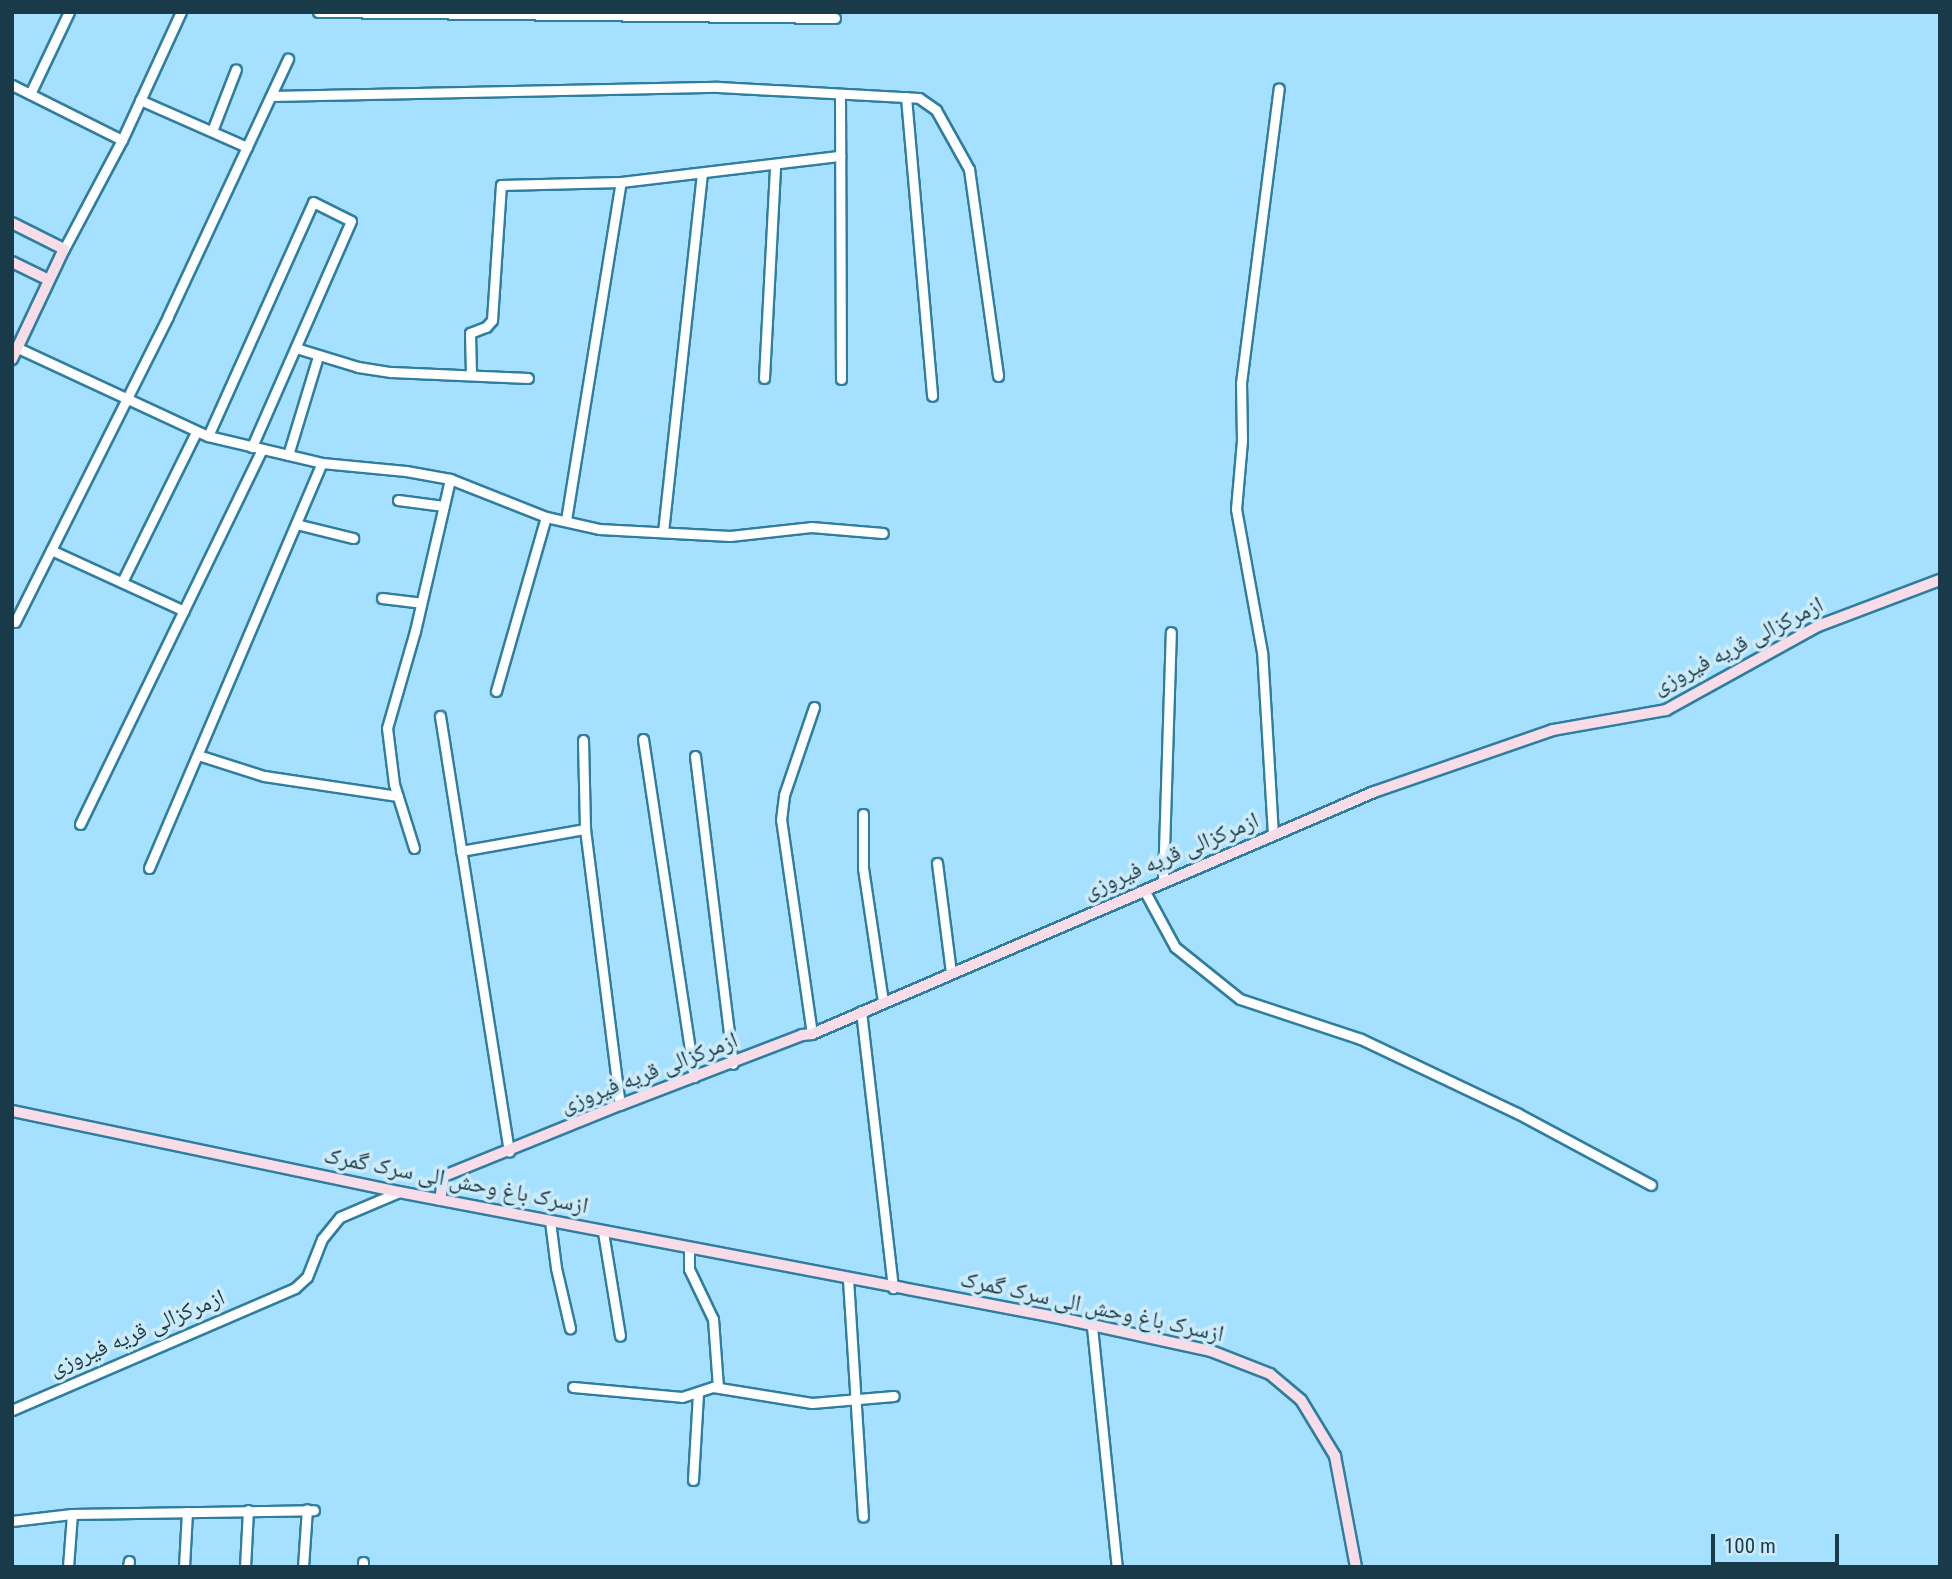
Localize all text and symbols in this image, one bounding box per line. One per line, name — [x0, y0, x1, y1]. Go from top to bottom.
street label: ازمرکزالی قریه فیروزی — [1648, 591, 1828, 701]
street label: ازمرکزالی قریه فیروزی — [1079, 807, 1263, 905]
street label: ازمرکزالی قریه فیروزی — [556, 1026, 742, 1120]
street label: ازسرک باغ وحش الی سرک گمرک — [321, 1142, 591, 1220]
street label: ازسرک باغ وحش الی سرک گمرک — [958, 1266, 1226, 1348]
street label: ازمرکزالی قریه فیروزی — [45, 1284, 229, 1382]
scale bar — [1714, 1520, 1842, 1564]
text: 100 m — [1724, 1534, 1776, 1558]

